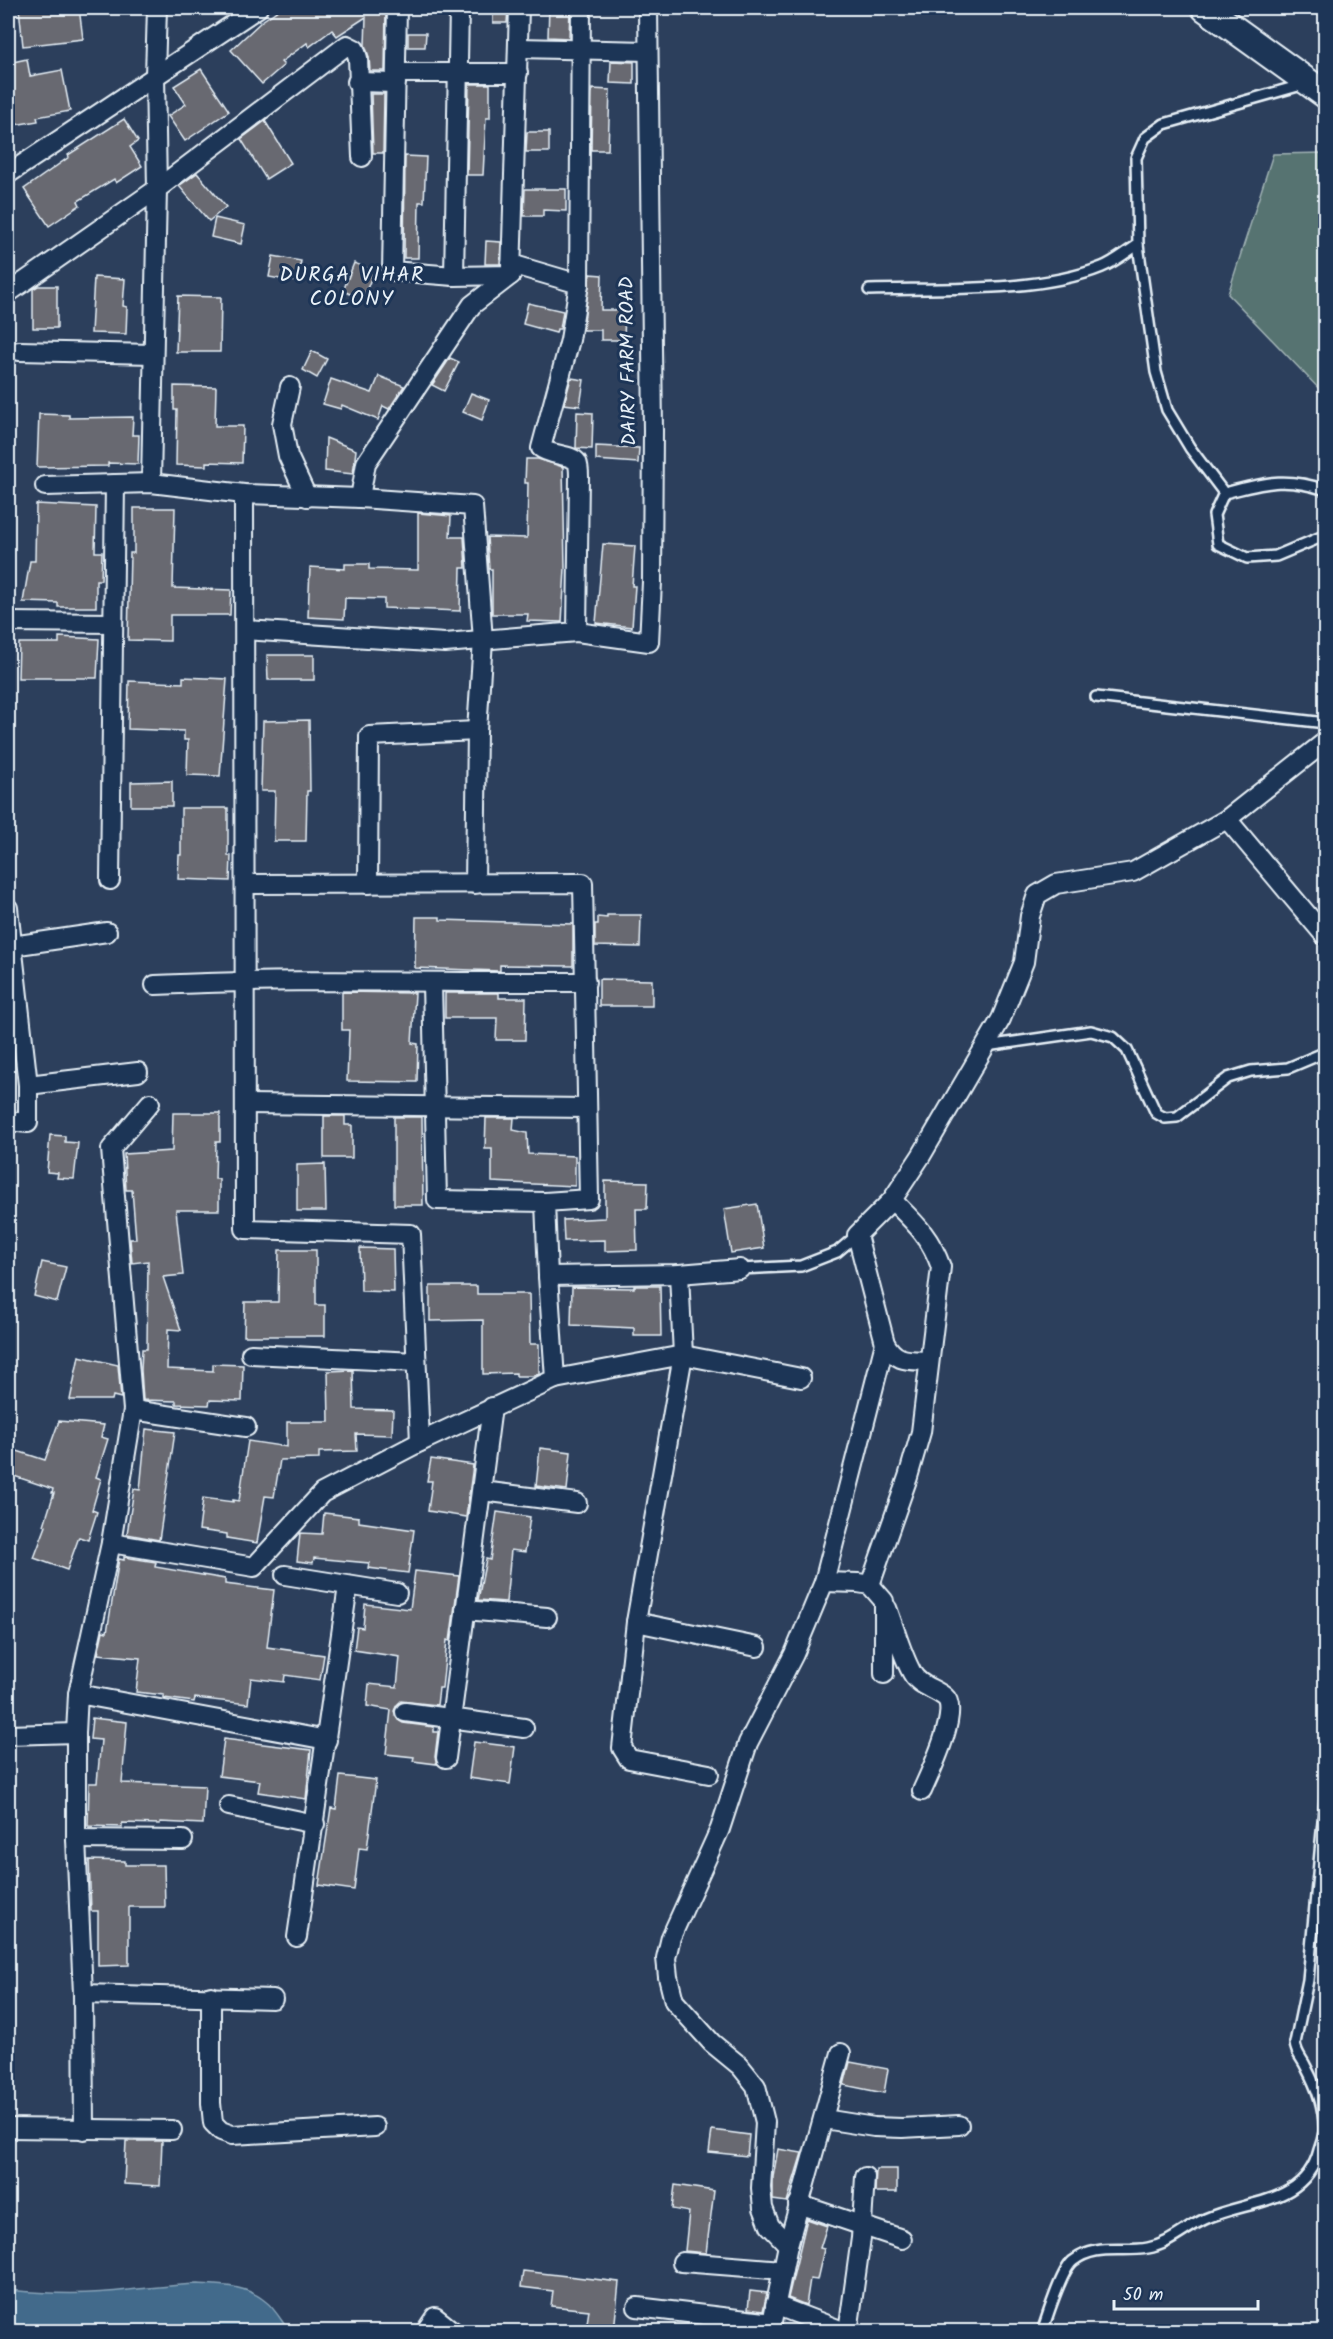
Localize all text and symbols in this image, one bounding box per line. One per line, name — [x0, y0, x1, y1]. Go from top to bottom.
district label: DURGA VIHAR COLONY — [279, 259, 425, 316]
street label: DAIRY FARM ROAD — [612, 276, 646, 446]
scale bar — [1114, 2273, 1258, 2311]
text: 50 m — [1123, 2281, 1163, 2310]

